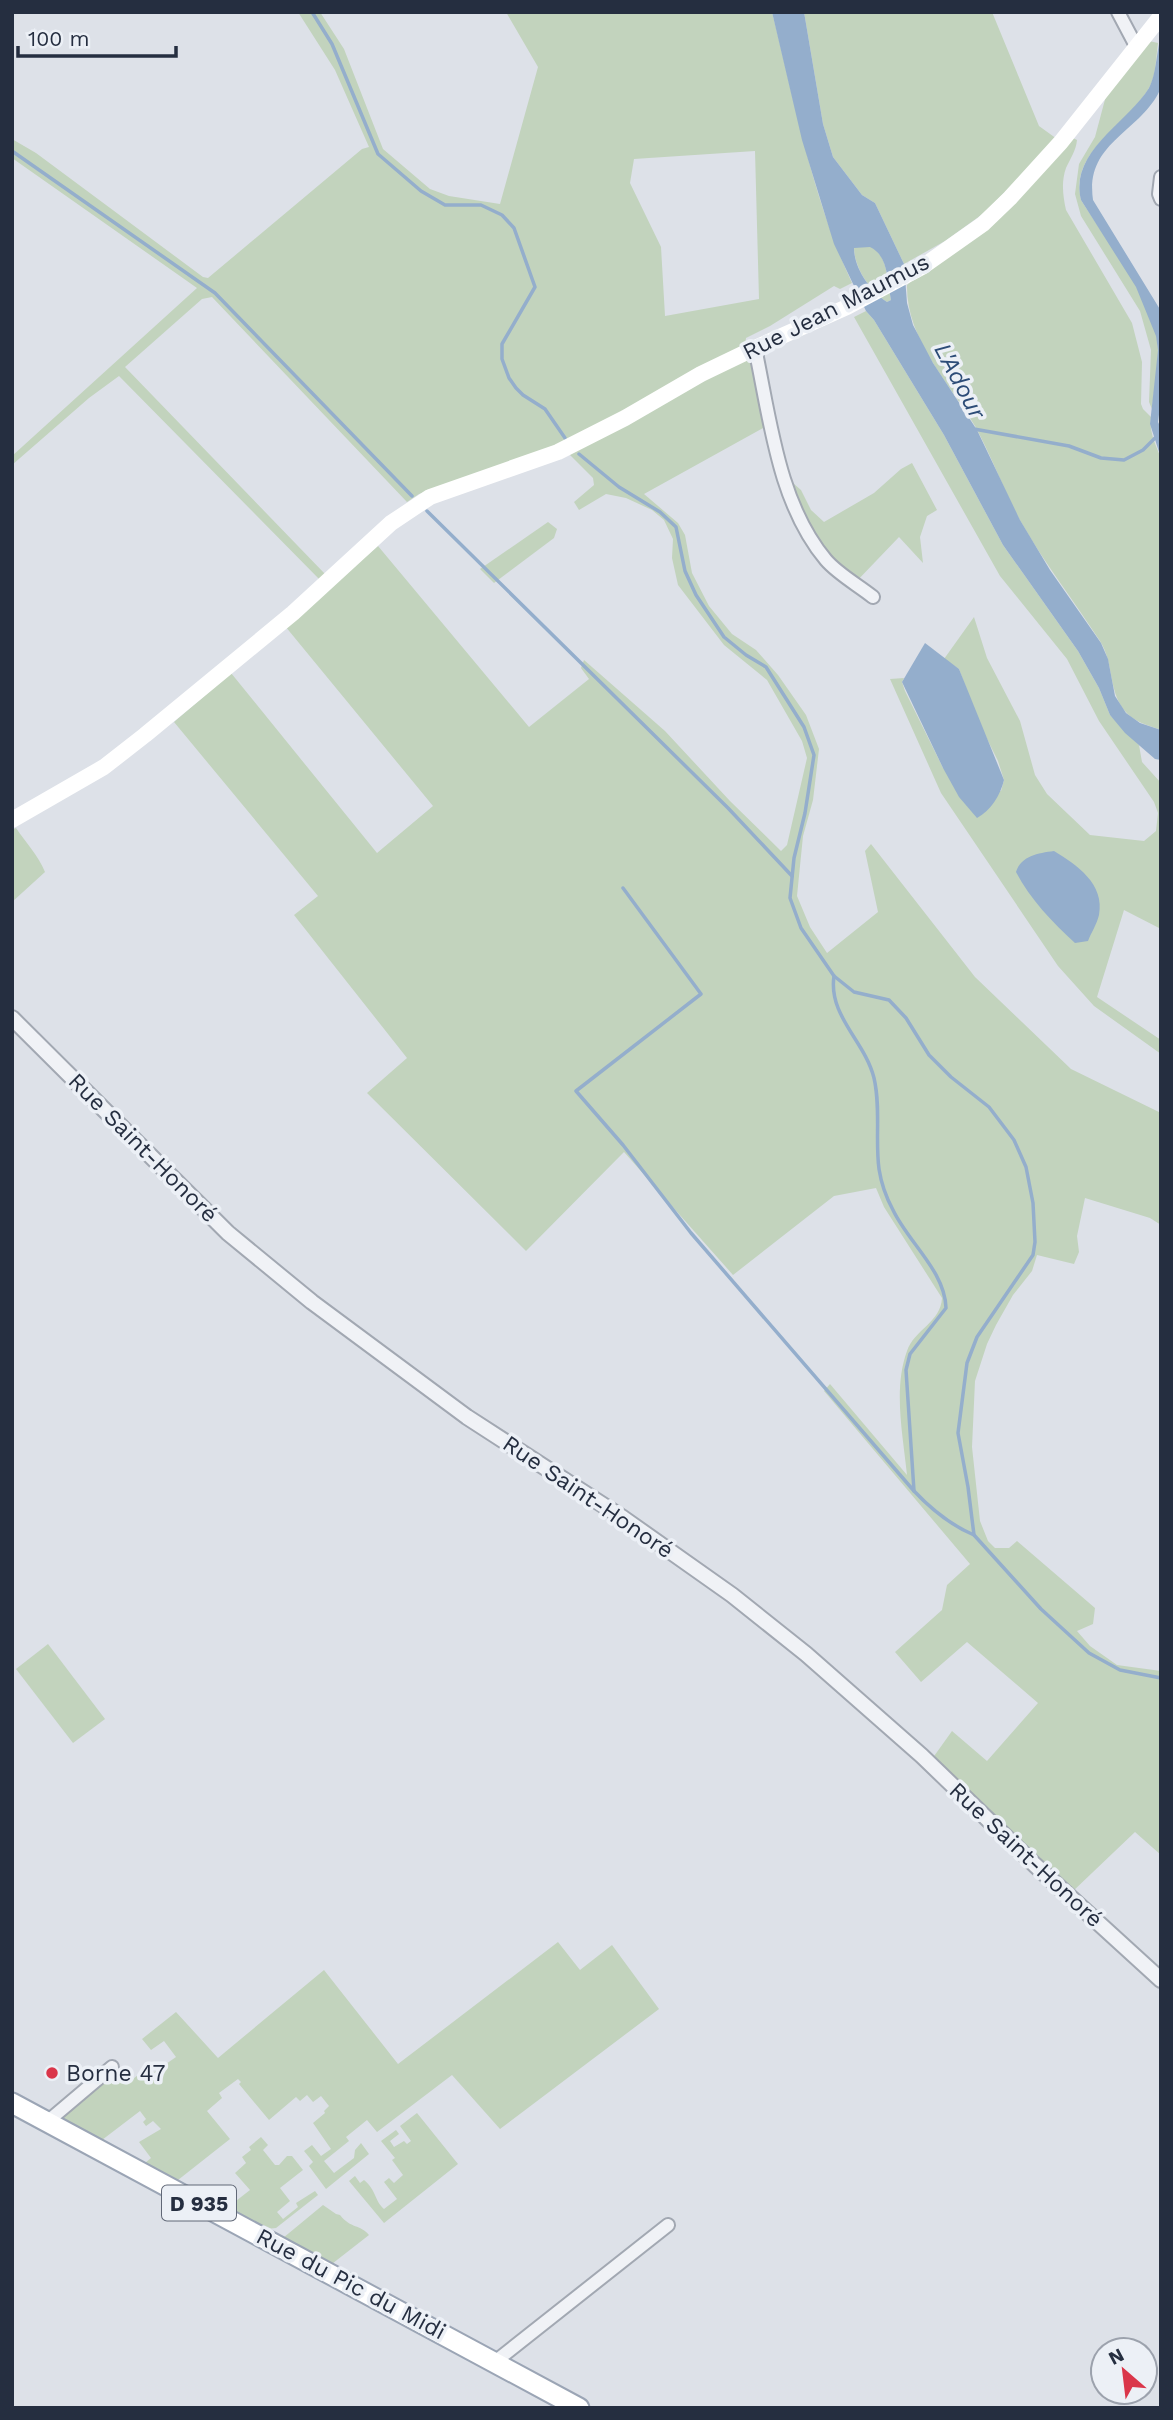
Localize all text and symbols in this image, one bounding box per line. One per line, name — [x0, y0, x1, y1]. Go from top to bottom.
scale bar — [18, 14, 175, 58]
text: 100 m — [28, 26, 90, 51]
street label: Rue Jean Maumus — [738, 248, 934, 366]
water label: L'Adour — [928, 338, 992, 425]
street label: Rue Saint-Honoré — [63, 1068, 223, 1228]
street label: Rue Saint-Honoré — [498, 1430, 678, 1564]
street label: Rue Saint-Honoré — [944, 1777, 1108, 1933]
place label: Borne 47 — [66, 2060, 165, 2087]
marker: Borne 47 — [44, 2065, 60, 2081]
road number: D 935 — [162, 2186, 236, 2220]
street label: Rue du Pic du Midi — [252, 2223, 450, 2345]
north arrow — [1089, 2336, 1159, 2406]
text: N — [1105, 2343, 1128, 2370]

